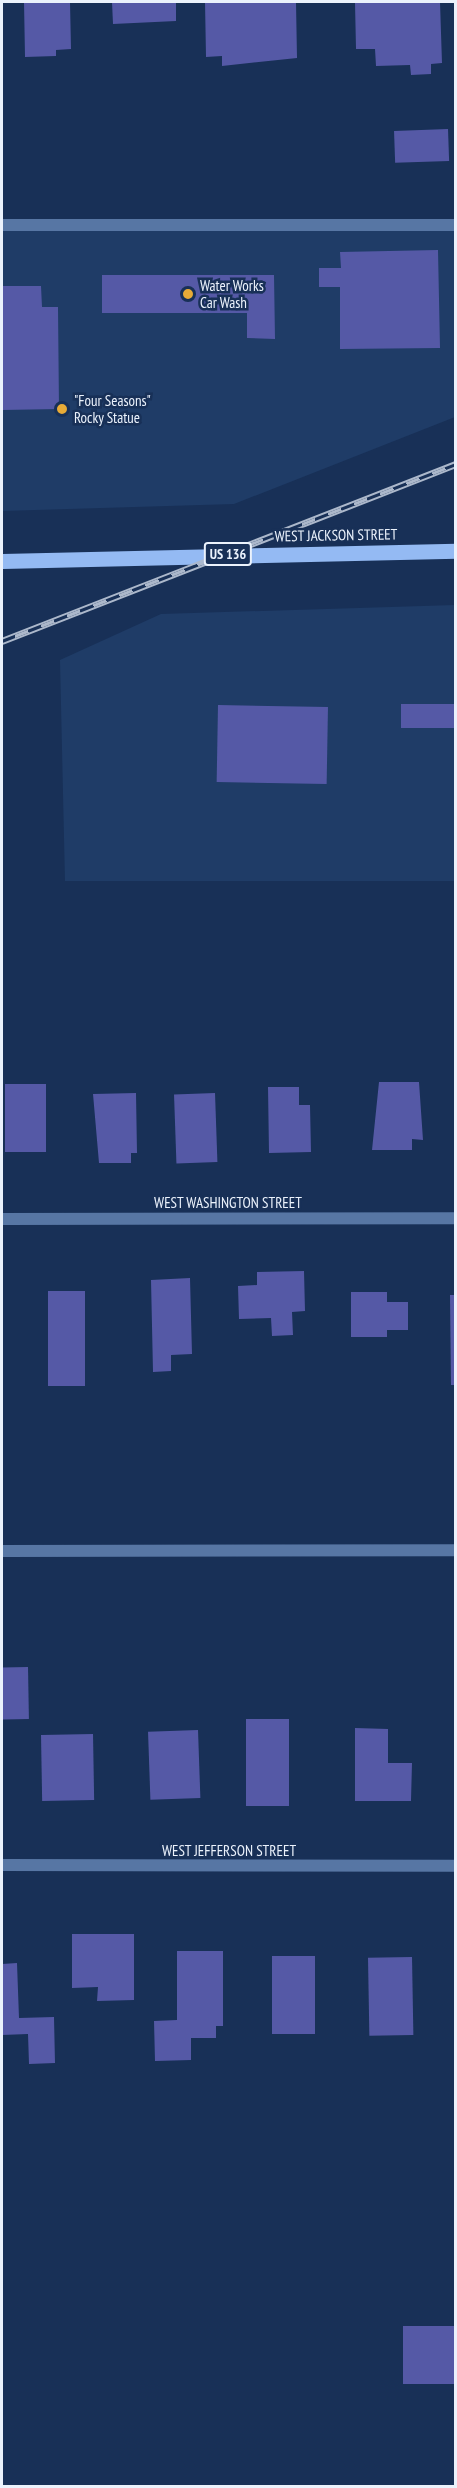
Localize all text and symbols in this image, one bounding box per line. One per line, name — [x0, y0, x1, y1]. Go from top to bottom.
place label: Water Works Car Wash — [200, 276, 264, 311]
marker: Water Works Car Wash — [181, 287, 195, 301]
place label: "Four Seasons" Rocky Statue — [74, 391, 151, 426]
marker: "Four Seasons" Rocky Statue — [55, 402, 69, 416]
street label: WEST JACKSON STREET — [274, 525, 398, 545]
road number: US 136 — [202, 543, 254, 565]
street label: WEST WASHINGTON STREET — [154, 1194, 302, 1212]
street label: WEST JEFFERSON STREET — [162, 1842, 296, 1860]

